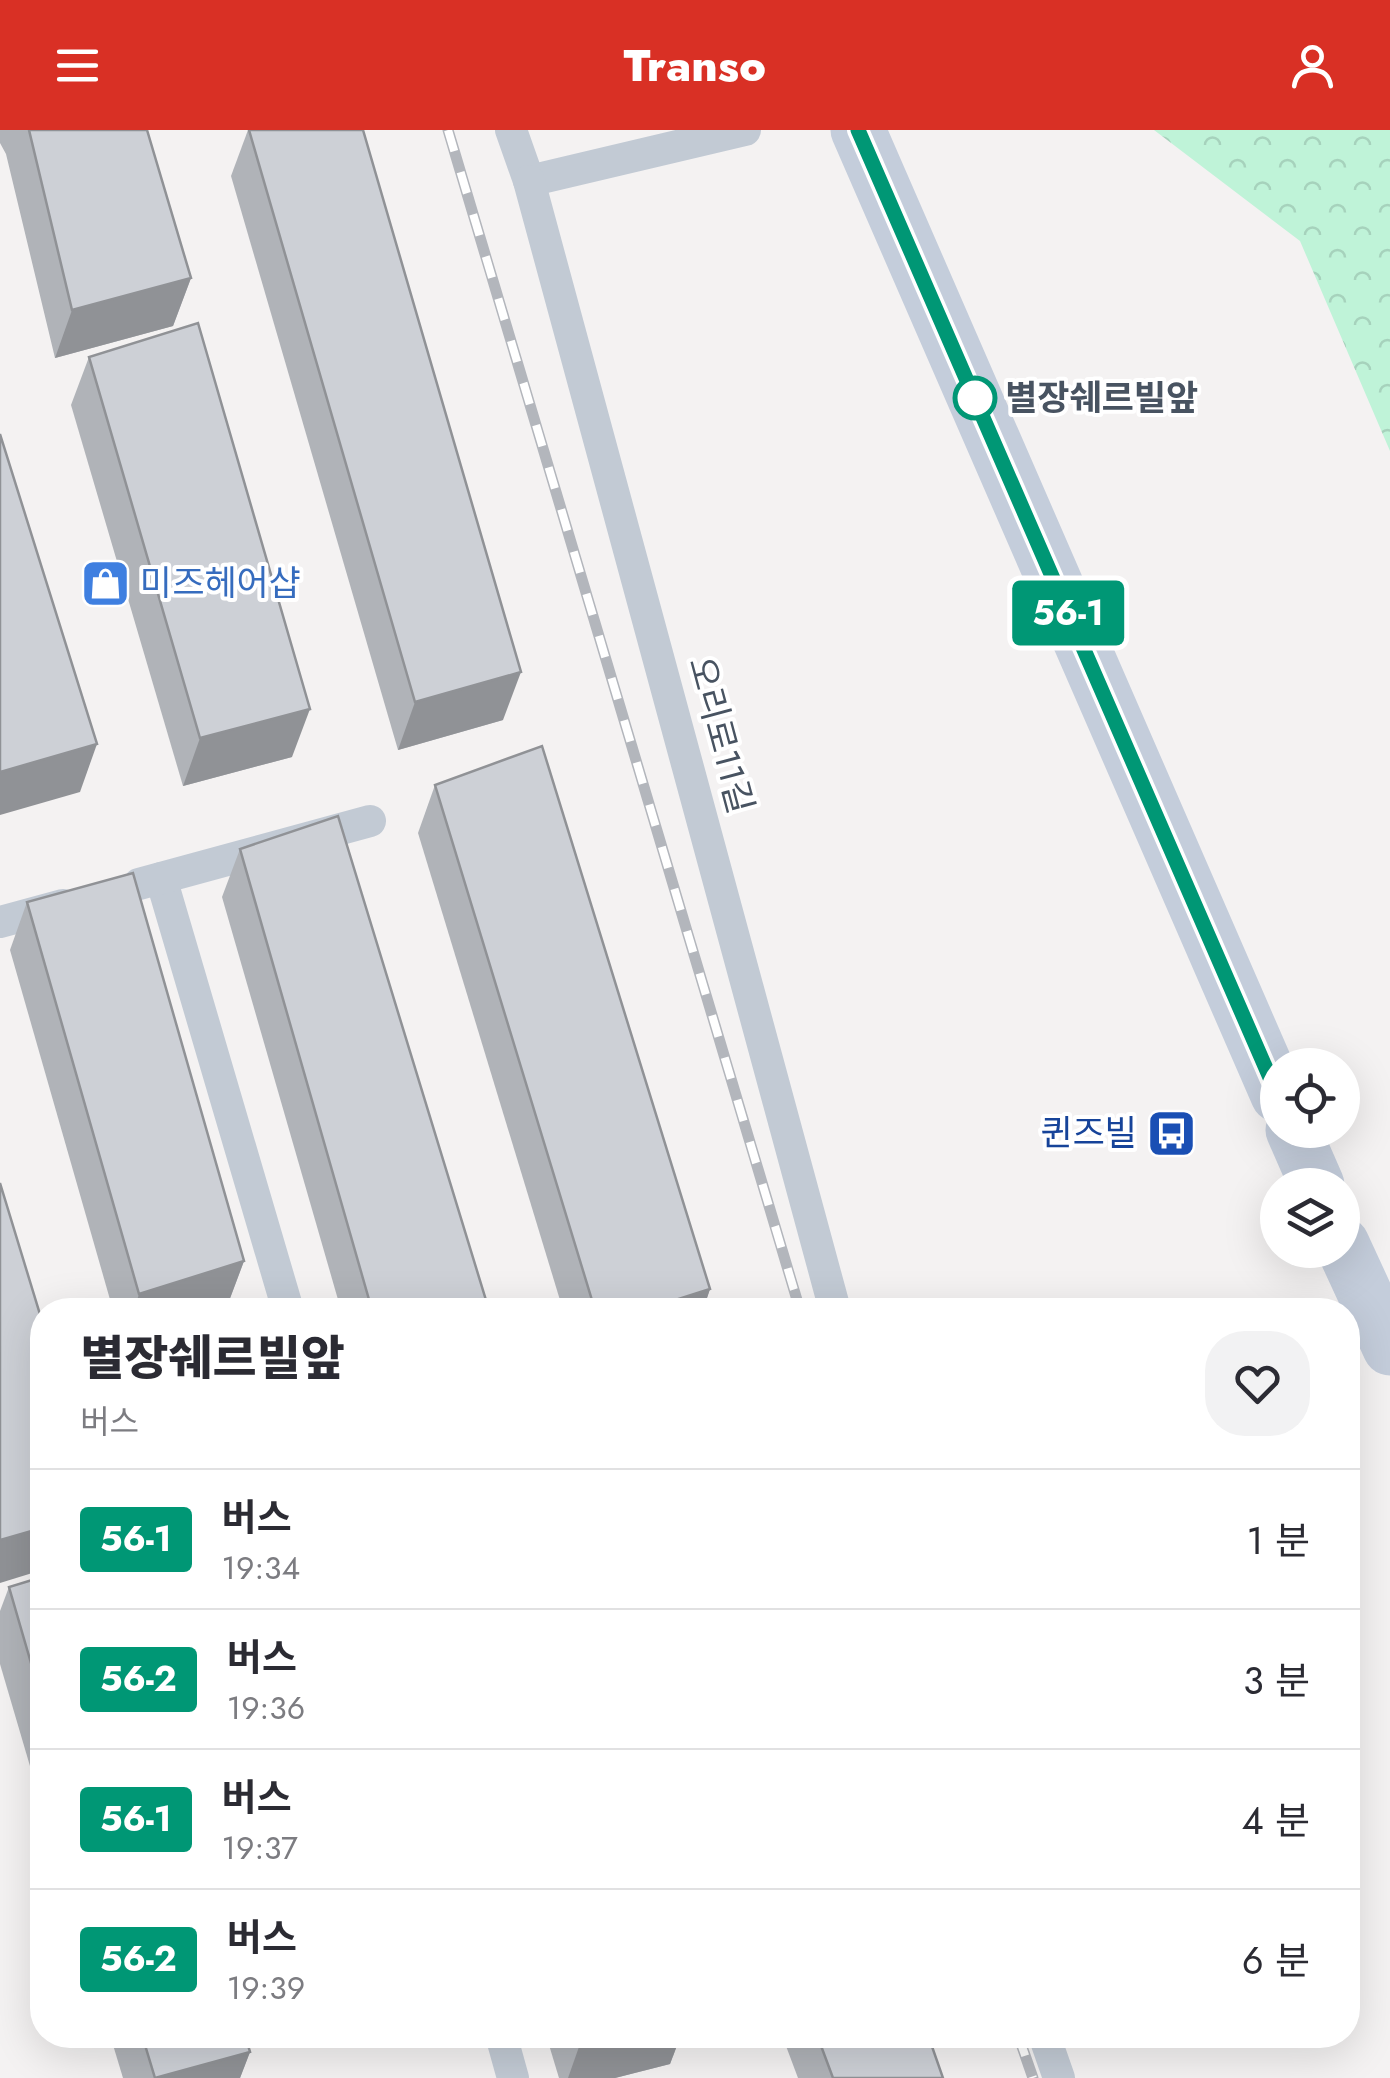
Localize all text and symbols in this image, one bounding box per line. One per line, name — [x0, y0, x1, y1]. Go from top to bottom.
text: Transo — [624, 33, 766, 98]
icon: menu — [50, 38, 105, 93]
icon: person — [1285, 38, 1340, 93]
place label: 별장쉐르빌앞 — [1005, 373, 1198, 423]
marker: 별장쉐르빌앞 — [954, 377, 996, 419]
shop icon: 미즈헤어샵 — [79, 557, 131, 609]
place label: 미즈헤어샵 — [140, 558, 301, 608]
line badge: 56-1 — [998, 580, 1138, 646]
text: 56-1 — [1032, 588, 1104, 638]
street label: 오리로11길 — [676, 651, 766, 819]
map controls — [1260, 1048, 1360, 1268]
button: locate — [1260, 1048, 1360, 1148]
bus stop icon: 퀸즈빌 — [1146, 1107, 1198, 1159]
place label: 퀸즈빌 — [1040, 1108, 1137, 1158]
button: layers — [1260, 1168, 1360, 1268]
text: 별장쉐르빌앞 — [80, 1324, 345, 1393]
button: heart — [1205, 1331, 1310, 1436]
text: 버스 — [80, 1399, 139, 1445]
text: 버스 — [222, 1490, 292, 1545]
text: 1 분 — [1247, 1513, 1310, 1568]
text: 56-1 — [100, 1514, 172, 1564]
text: 19:34 — [222, 1545, 300, 1591]
text: 버스 — [227, 1630, 297, 1685]
text: 3 분 — [1243, 1653, 1310, 1708]
text: 56-2 — [100, 1654, 177, 1704]
text: 19:36 — [227, 1685, 305, 1731]
text: 버스 — [222, 1770, 292, 1825]
text: 4 분 — [1241, 1793, 1310, 1848]
text: 56-1 — [100, 1794, 172, 1844]
text: 19:37 — [222, 1825, 298, 1871]
text: 버스 — [227, 1910, 297, 1965]
text: 6 분 — [1242, 1933, 1310, 1988]
text: 56-2 — [100, 1934, 177, 1984]
text: 19:39 — [227, 1965, 305, 2011]

